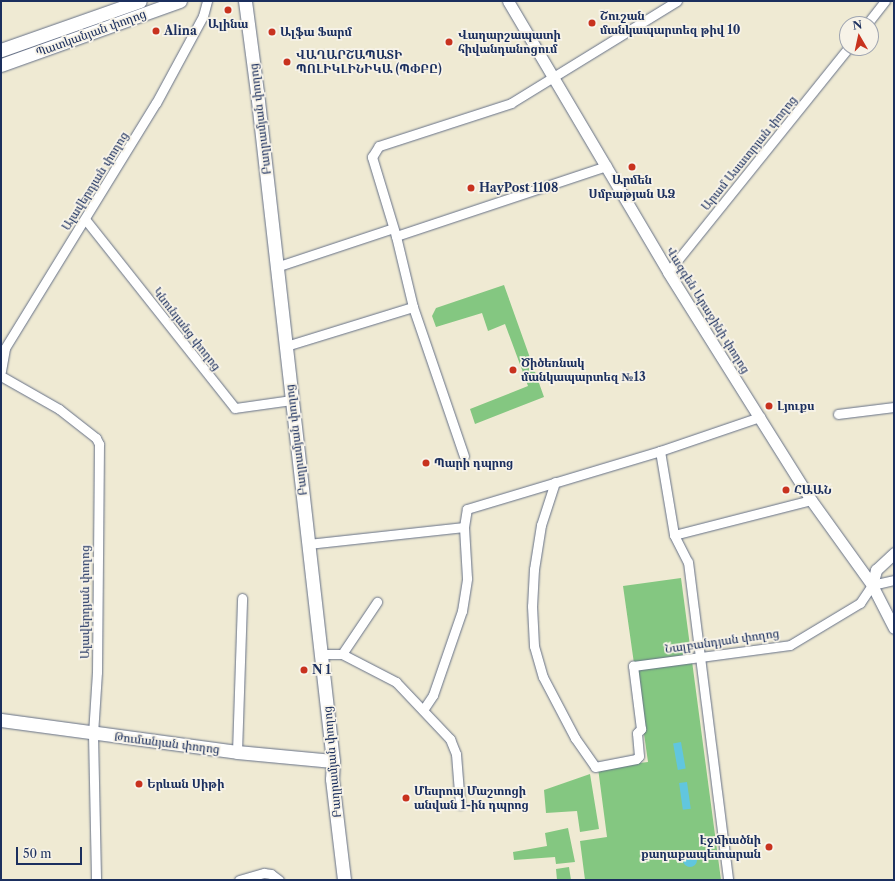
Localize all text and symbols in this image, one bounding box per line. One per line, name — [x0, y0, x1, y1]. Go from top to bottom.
marker: Ալինա — [223, 5, 233, 15]
street label: Պատկանյան փողոց — [34, 6, 148, 60]
place label: Շուշան մանկապարտեզ թիվ 10 — [600, 9, 740, 37]
north arrow — [839, 16, 879, 56]
place label: Ալինա — [208, 17, 248, 31]
text: N — [851, 17, 863, 33]
marker: Շուշան մանկապարտեզ թիվ 10 — [587, 18, 597, 28]
place label: Alina — [164, 24, 197, 38]
place label: Ալֆա Ֆարմ — [280, 25, 352, 39]
marker: Alina — [151, 26, 161, 36]
marker: Ալֆա Ֆարմ — [267, 27, 277, 37]
place label: Վաղարշապատի հիվանդանոցում — [458, 28, 561, 56]
marker: Վաղարշապատի հիվանդանոցում — [443, 36, 455, 48]
place label: ՎԱՂԱՐՇԱՊԱՏԻ ՊՈԼԻԿԼԻՆԻԿԱ (ՊՓԲԸ) — [296, 48, 442, 76]
marker: ՎԱՂԱՐՇԱՊԱՏԻ ՊՈԼԻԿԼԻՆԻԿԱ (ՊՓԲԸ) — [281, 56, 293, 68]
street label: Բաղրամյան փողոց — [246, 63, 274, 175]
street label: Արամ Ասատրյան փողոց — [698, 93, 800, 213]
street label: Ալավերդյան փողոց — [59, 129, 131, 233]
marker: Արմեն Սմբաթյան ԱՁ — [627, 162, 637, 172]
place label: Արմեն Սմբաթյան ԱՁ — [589, 173, 675, 201]
place label: HayPost 1108 — [479, 181, 558, 195]
marker: HayPost 1108 — [466, 183, 476, 193]
street label: Վազգեն Արաջինի փողոց — [663, 244, 753, 376]
street label: Կնունյանց փողոց — [150, 285, 224, 373]
place label: Ծիծեռնակ մանկապարտեզ №13 — [521, 356, 646, 384]
marker: Ծիծեռնակ մանկապարտեզ №13 — [508, 365, 518, 375]
street label: Բաղրամյան փողոց — [282, 384, 310, 496]
place label: Լյուքս — [777, 399, 814, 413]
marker: Լյուքս — [764, 401, 774, 411]
place label: Պարի դպրոց — [434, 456, 513, 470]
marker: Պարի դպրոց — [421, 458, 431, 468]
place label: ՀԱԱՆ — [794, 483, 832, 497]
marker: ՀԱԱՆ — [781, 485, 791, 495]
street label: Ալավերդյան փողոց — [78, 545, 92, 659]
street label: Նալբանդյան փողոց — [664, 626, 780, 656]
place label: N 1 — [312, 663, 331, 677]
marker: N 1 — [299, 665, 309, 675]
street label: Բաղրամյան փողոց — [320, 706, 344, 818]
street label: Թումանյան փողոց — [113, 729, 221, 757]
place label: Երևան Սիթի — [147, 777, 224, 791]
marker: Երևան Սիթի — [134, 779, 144, 789]
place label: Մեսրոպ Մաշտոցի անվան 1-ին դպրոց — [414, 784, 529, 812]
marker: Մեսրոպ Մաշտոցի անվան 1-ին դպրոց — [401, 793, 411, 803]
place label: Էջմիածնի քաղաքապետարան — [641, 833, 761, 861]
scale bar — [18, 839, 84, 865]
marker: Էջմիածնի քաղաքապետարան — [764, 842, 774, 852]
text: 50 m — [23, 846, 52, 861]

